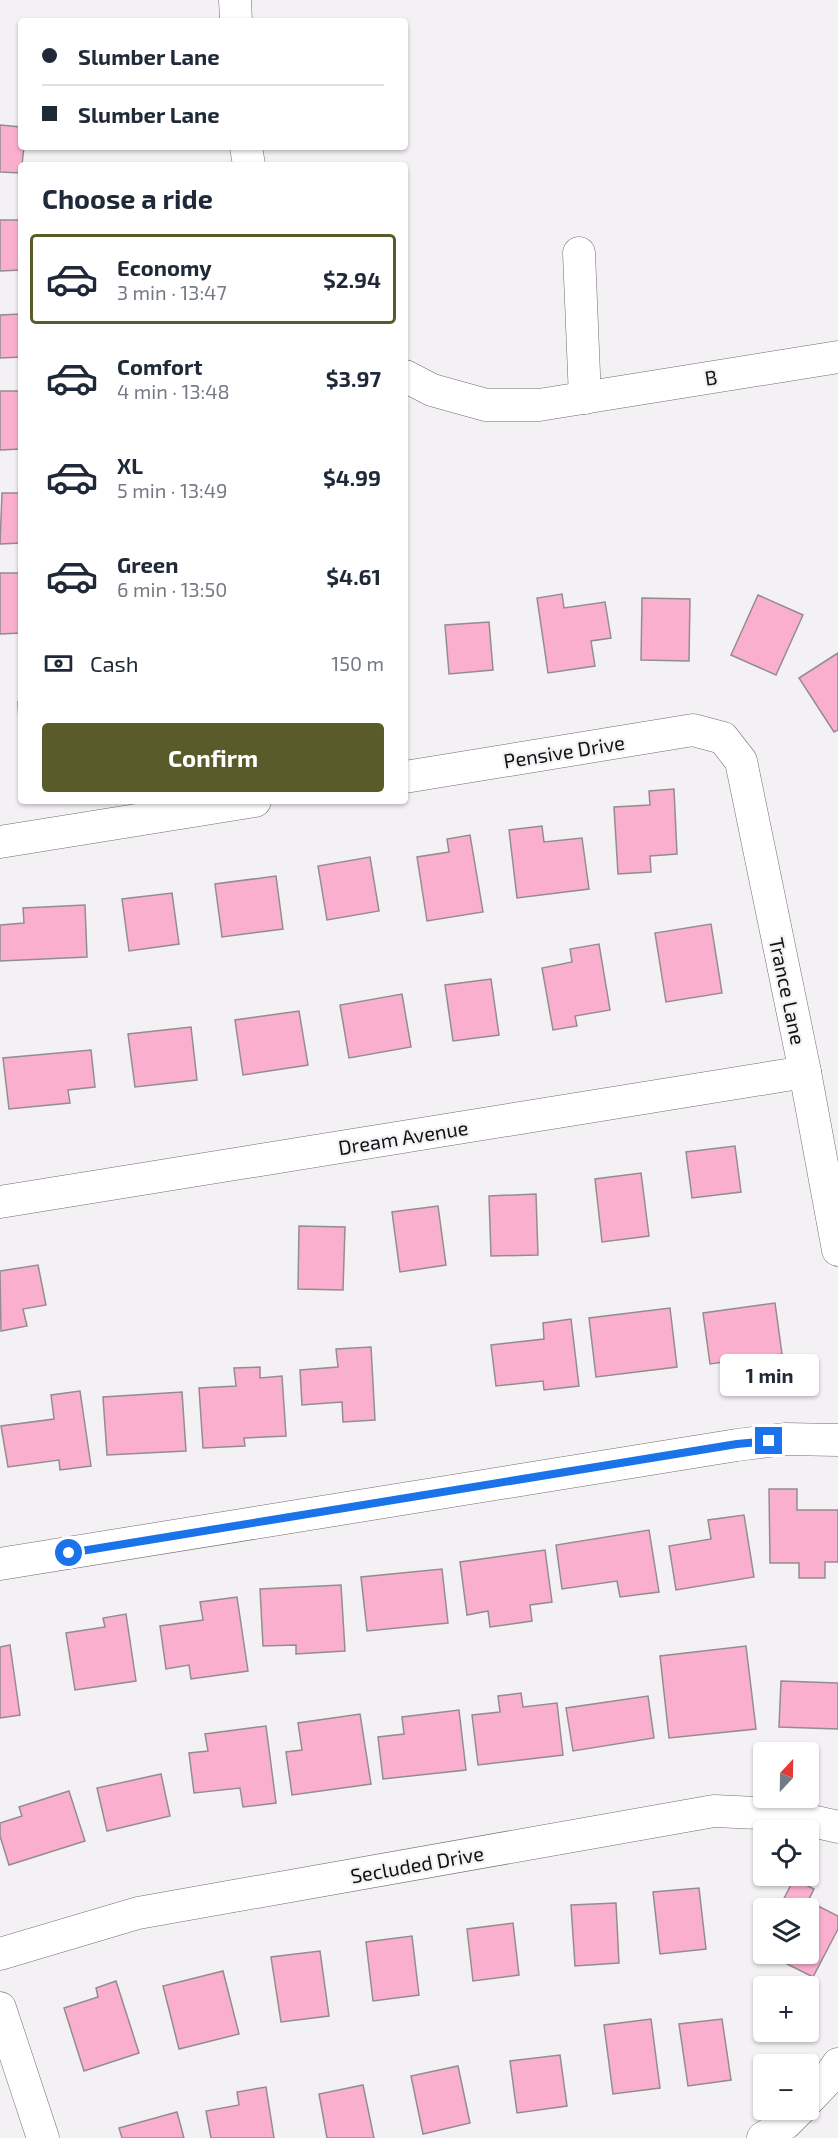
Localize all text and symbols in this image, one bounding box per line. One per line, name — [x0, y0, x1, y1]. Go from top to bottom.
text: Slumber Lane — [78, 43, 220, 69]
text: Slumber Lane — [78, 101, 220, 127]
text: Choose a ride — [42, 182, 213, 214]
icon: car — [45, 252, 99, 306]
text: Economy — [117, 254, 212, 280]
text: $2.94 — [323, 266, 381, 292]
text: 3 min · 13:47 — [117, 280, 227, 304]
icon: car — [45, 351, 99, 405]
text: Comfort — [117, 353, 202, 379]
street label: B — [703, 364, 719, 390]
text: $3.97 — [326, 365, 381, 391]
text: 4 min · 13:48 — [117, 379, 230, 403]
icon: car — [45, 450, 99, 504]
text: XL — [117, 452, 143, 478]
text: $4.99 — [323, 464, 381, 490]
text: 5 min · 13:49 — [117, 478, 227, 502]
icon: car — [45, 549, 99, 603]
text: Green — [117, 551, 179, 577]
text: $4.61 — [326, 563, 381, 589]
text: 6 min · 13:50 — [117, 577, 227, 601]
icon: cash — [42, 647, 75, 680]
text: Cash — [90, 650, 139, 676]
text: 150 m — [331, 651, 384, 675]
button: Confirm — [42, 723, 384, 792]
street label: Pensive Drive — [502, 730, 626, 772]
street label: Trance Lane — [765, 935, 811, 1047]
street label: Dream Avenue — [336, 1115, 470, 1159]
callout: 1 min — [720, 1354, 818, 1396]
text: 1 min — [745, 1363, 794, 1387]
route end — [755, 1427, 782, 1454]
route start — [55, 1539, 82, 1566]
north arrow — [753, 1742, 819, 1808]
map controls — [753, 1742, 819, 2120]
button: locate — [753, 1820, 819, 1886]
street label: Secluded Drive — [349, 1840, 485, 1888]
button: layers — [753, 1898, 819, 1964]
button: + — [753, 1976, 819, 2042]
button: − — [753, 2054, 819, 2120]

